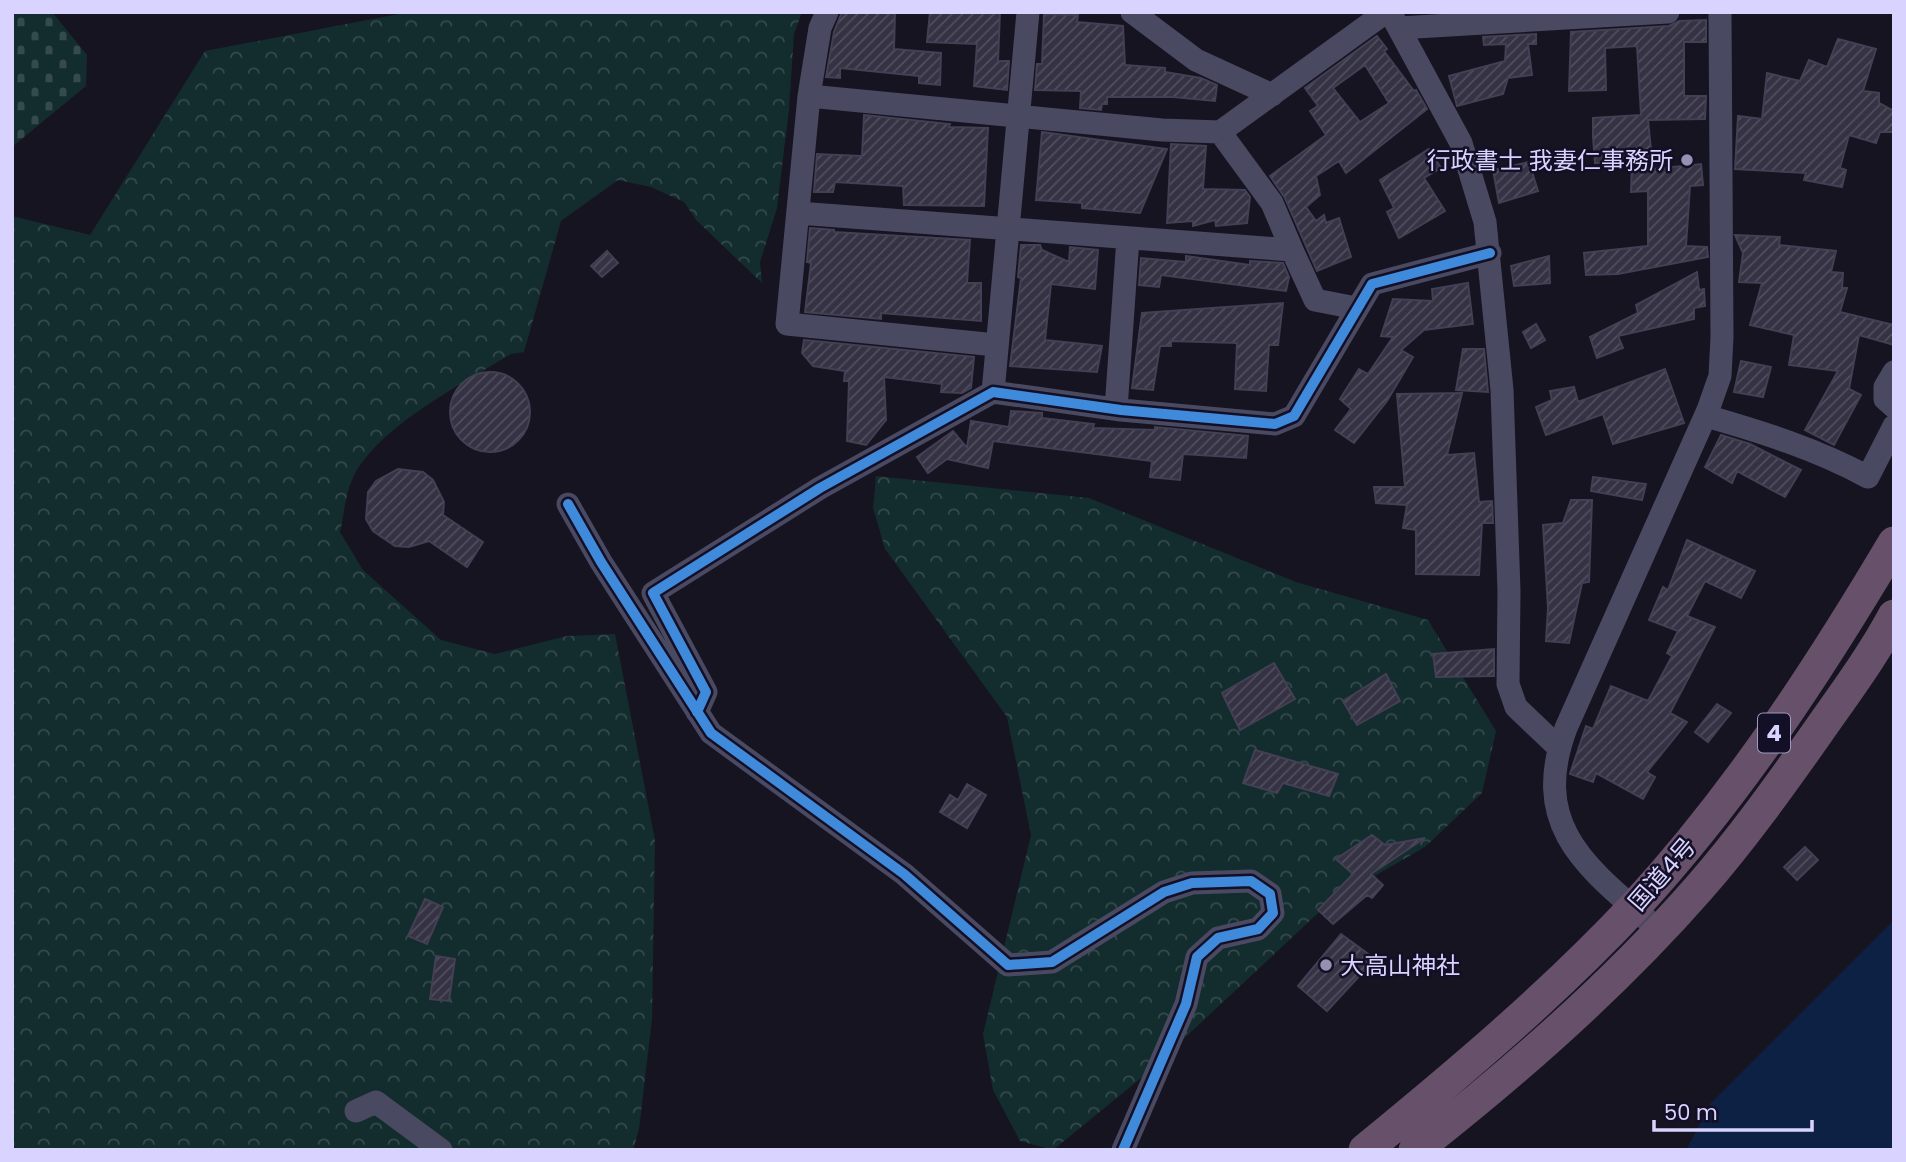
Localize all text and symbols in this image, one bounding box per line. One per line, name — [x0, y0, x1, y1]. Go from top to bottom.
place label: 行政書士 我妻仁事務所 — [1427, 144, 1673, 177]
marker: 行政書士 我妻仁事務所 — [1679, 152, 1695, 168]
road number: 4 — [1758, 713, 1790, 752]
street label: 国道4号 — [1621, 830, 1703, 918]
place label: 大高山神社 — [1340, 949, 1460, 982]
marker: 大高山神社 — [1318, 957, 1334, 973]
scale bar — [1654, 1088, 1812, 1132]
text: 50 m — [1664, 1098, 1718, 1127]

